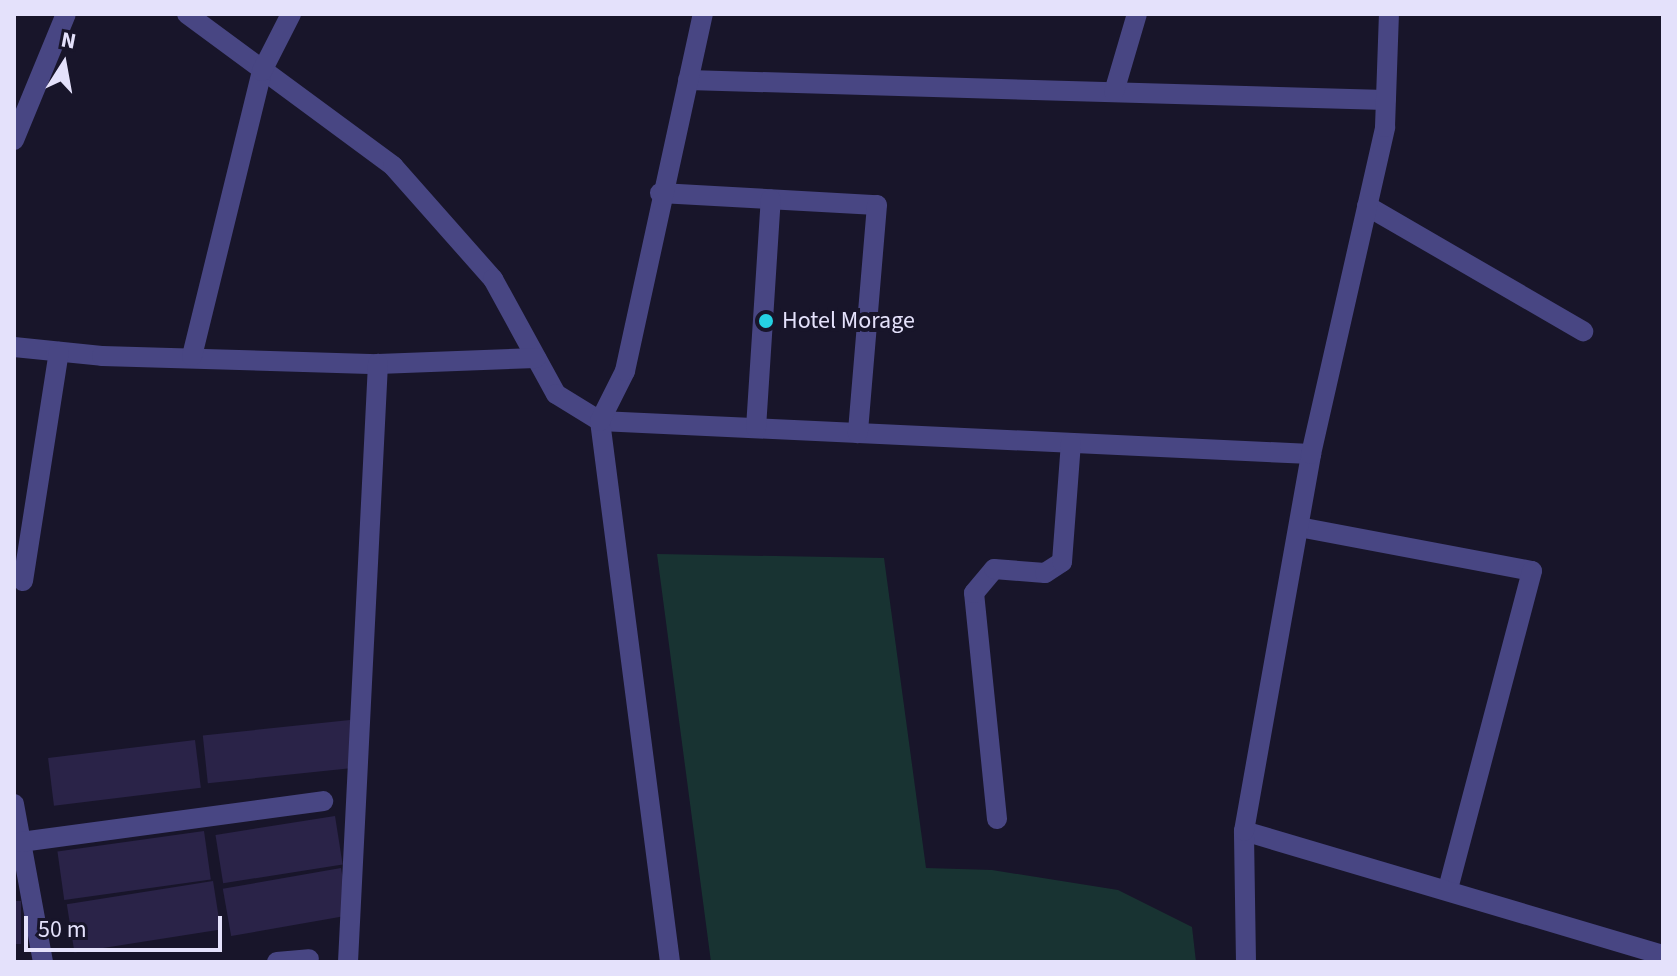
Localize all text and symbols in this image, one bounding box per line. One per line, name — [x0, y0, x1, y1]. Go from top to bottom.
text: N — [58, 23, 79, 58]
north arrow — [24, 24, 104, 104]
place label: Hotel Morage — [782, 307, 915, 335]
marker: Hotel Morage — [757, 312, 775, 330]
scale bar — [28, 900, 226, 950]
text: 50 m — [38, 912, 87, 947]

